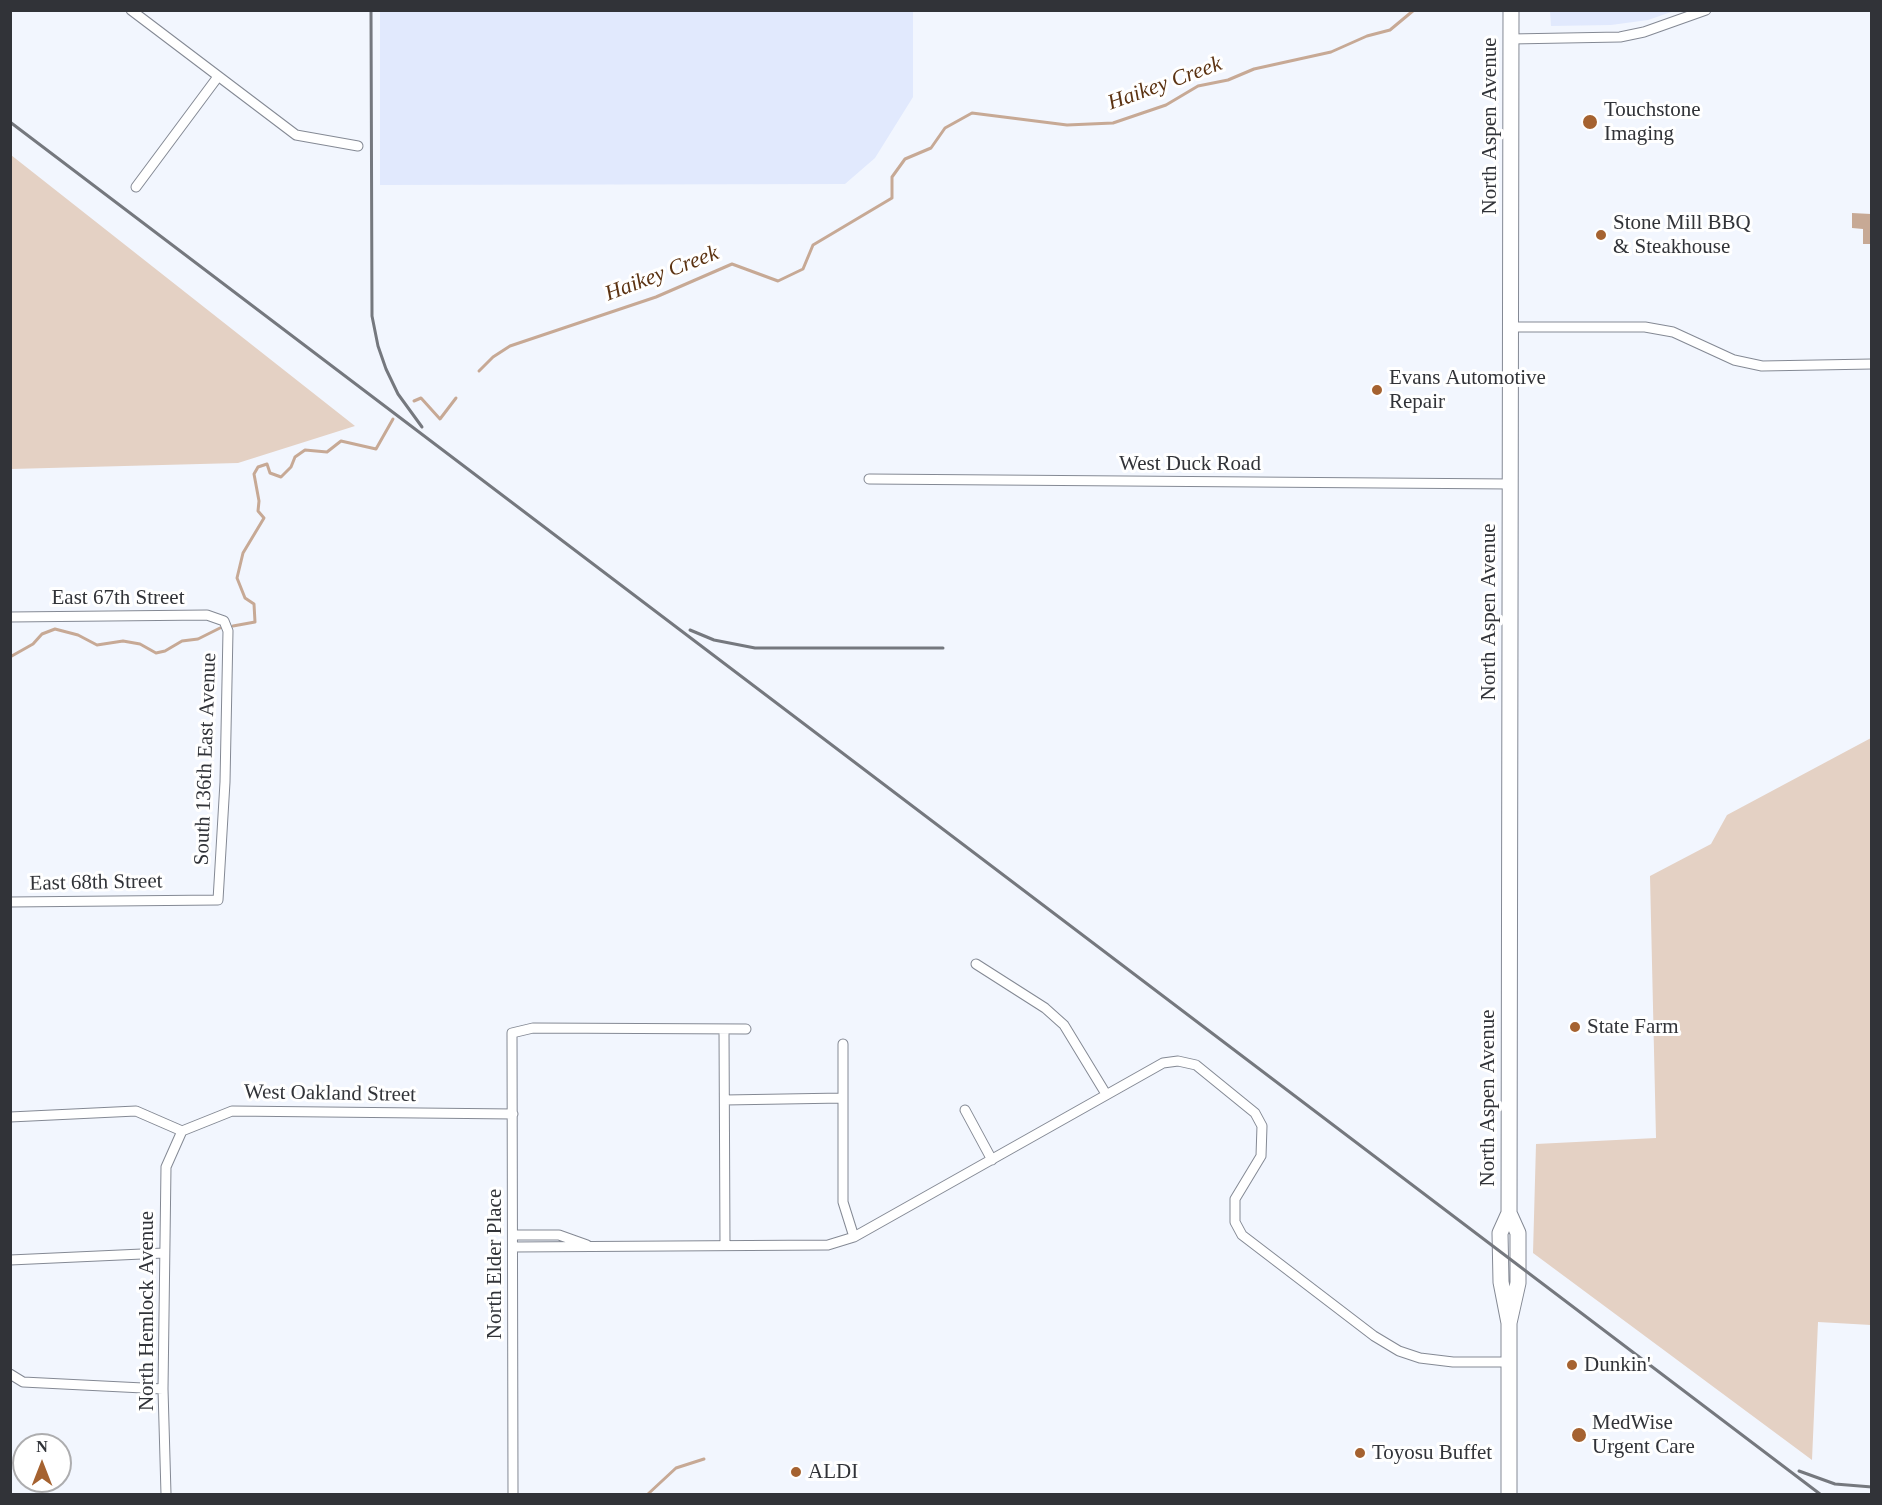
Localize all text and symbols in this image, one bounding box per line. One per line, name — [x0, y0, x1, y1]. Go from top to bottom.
street label: North Aspen Avenue — [1477, 38, 1503, 214]
water label: Haikey Creek — [1104, 51, 1226, 117]
place label: Touchstone Imaging — [1604, 97, 1701, 147]
marker: Touchstone Imaging — [1581, 113, 1599, 131]
place label: Stone Mill BBQ & Steakhouse — [1613, 210, 1751, 260]
marker: Stone Mill BBQ & Steakhouse — [1594, 228, 1608, 242]
water label: Haikey Creek — [601, 240, 723, 308]
place label: Evans Automotive Repair — [1389, 365, 1546, 415]
marker: Evans Automotive Repair — [1370, 383, 1384, 397]
street label: West Duck Road — [1119, 451, 1261, 477]
street label: North Aspen Avenue — [1476, 524, 1502, 700]
street label: East 67th Street — [52, 585, 184, 611]
street label: South 136th East Avenue — [190, 652, 222, 866]
street label: East 68th Street — [29, 869, 163, 897]
street label: North Aspen Avenue — [1475, 1010, 1501, 1186]
place label: State Farm — [1587, 1014, 1679, 1040]
marker: State Farm — [1568, 1020, 1582, 1034]
street label: West Oakland Street — [244, 1080, 416, 1108]
street label: North Elder Place — [482, 1189, 508, 1339]
street label: North Hemlock Avenue — [134, 1211, 160, 1411]
place label: Dunkin' — [1584, 1352, 1651, 1378]
marker: Dunkin' — [1565, 1358, 1579, 1372]
place label: MedWise Urgent Care — [1592, 1410, 1695, 1460]
marker: MedWise Urgent Care — [1570, 1426, 1588, 1444]
north arrow — [12, 1433, 72, 1493]
text: N — [36, 1438, 48, 1455]
place label: Toyosu Buffet — [1372, 1440, 1492, 1466]
marker: Toyosu Buffet — [1353, 1446, 1367, 1460]
place label: ALDI — [808, 1459, 858, 1485]
marker: ALDI — [789, 1465, 803, 1479]

